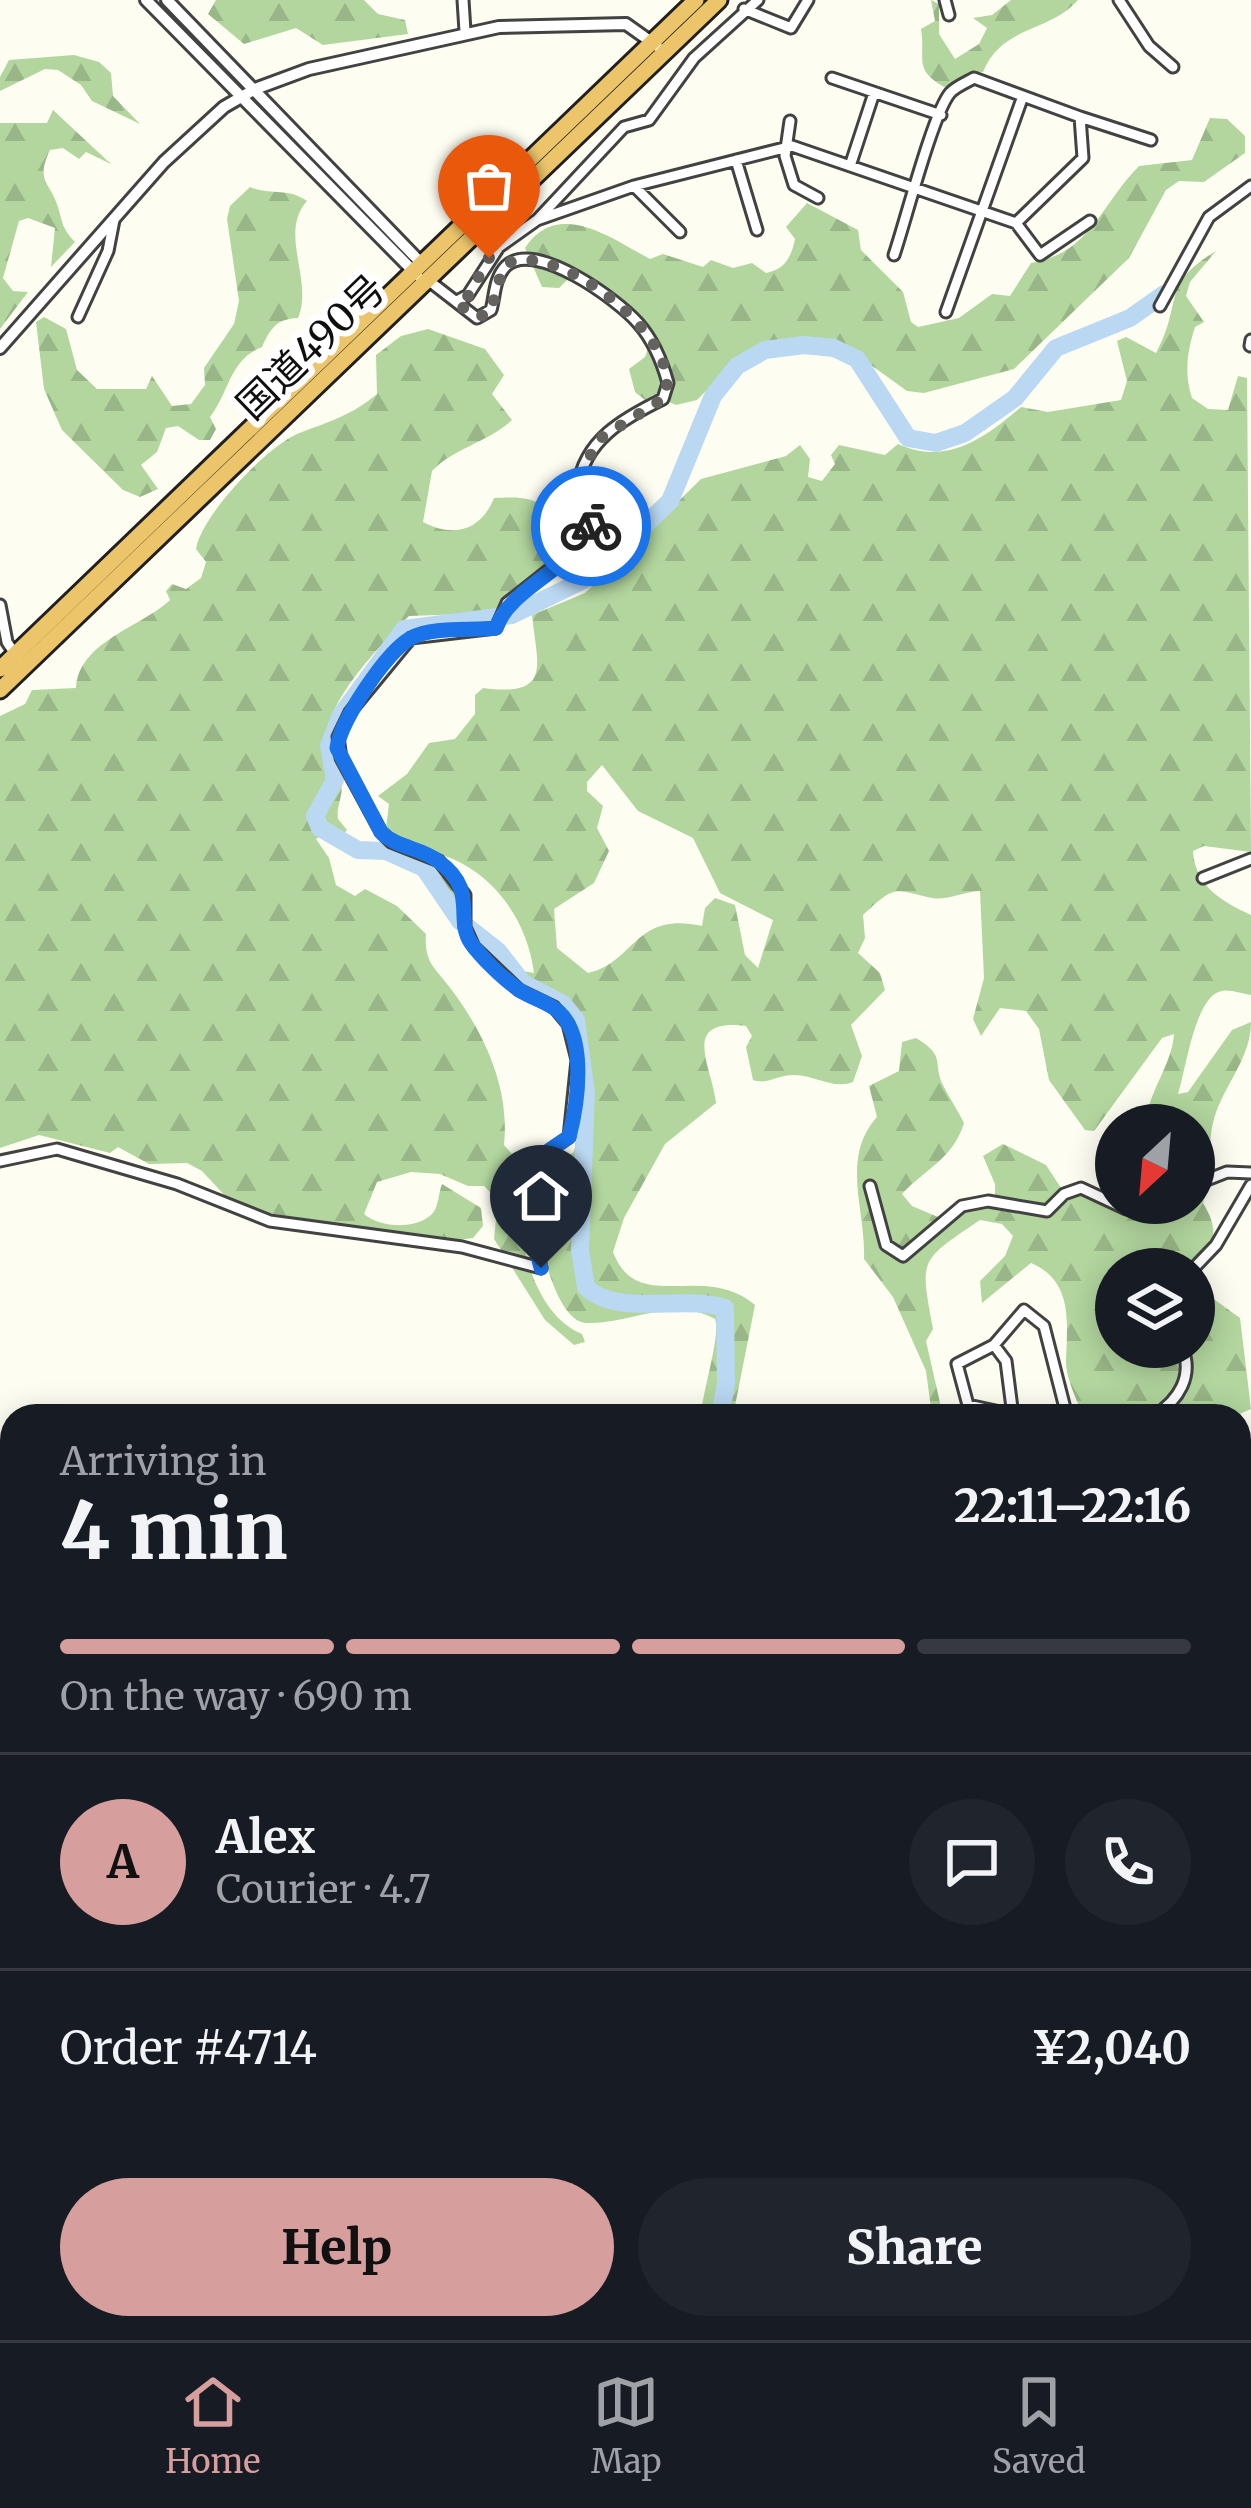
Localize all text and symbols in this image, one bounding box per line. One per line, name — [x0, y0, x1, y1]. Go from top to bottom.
pin — [438, 135, 540, 258]
icon: bag — [456, 153, 522, 219]
street label: 国道490号 — [227, 264, 395, 430]
courier — [531, 466, 651, 586]
icon: bike — [558, 493, 624, 559]
north arrow — [1095, 1104, 1215, 1224]
map controls — [1095, 1104, 1215, 1368]
pin — [490, 1145, 592, 1268]
icon: home — [508, 1163, 574, 1229]
button: layers — [1095, 1248, 1215, 1368]
text: Arriving in — [60, 1437, 267, 1486]
text: 22:11–22:16 — [954, 1478, 1191, 1534]
text: 4 min — [60, 1482, 287, 1580]
text: On the way · 690 m — [60, 1672, 412, 1721]
button: chat — [909, 1799, 1035, 1925]
button: phone — [1065, 1799, 1191, 1925]
text: Alex — [216, 1809, 315, 1865]
text: A — [107, 1834, 139, 1890]
text: Courier · 4.7 — [216, 1865, 431, 1914]
text: Order #4714 — [60, 2020, 317, 2076]
text: ¥2,040 — [1031, 2020, 1191, 2076]
button: Help — [60, 2178, 614, 2316]
button: Share — [638, 2178, 1191, 2316]
tab: Home — [165, 2369, 260, 2482]
tab: Map — [591, 2369, 661, 2482]
tab: Saved — [992, 2369, 1086, 2482]

